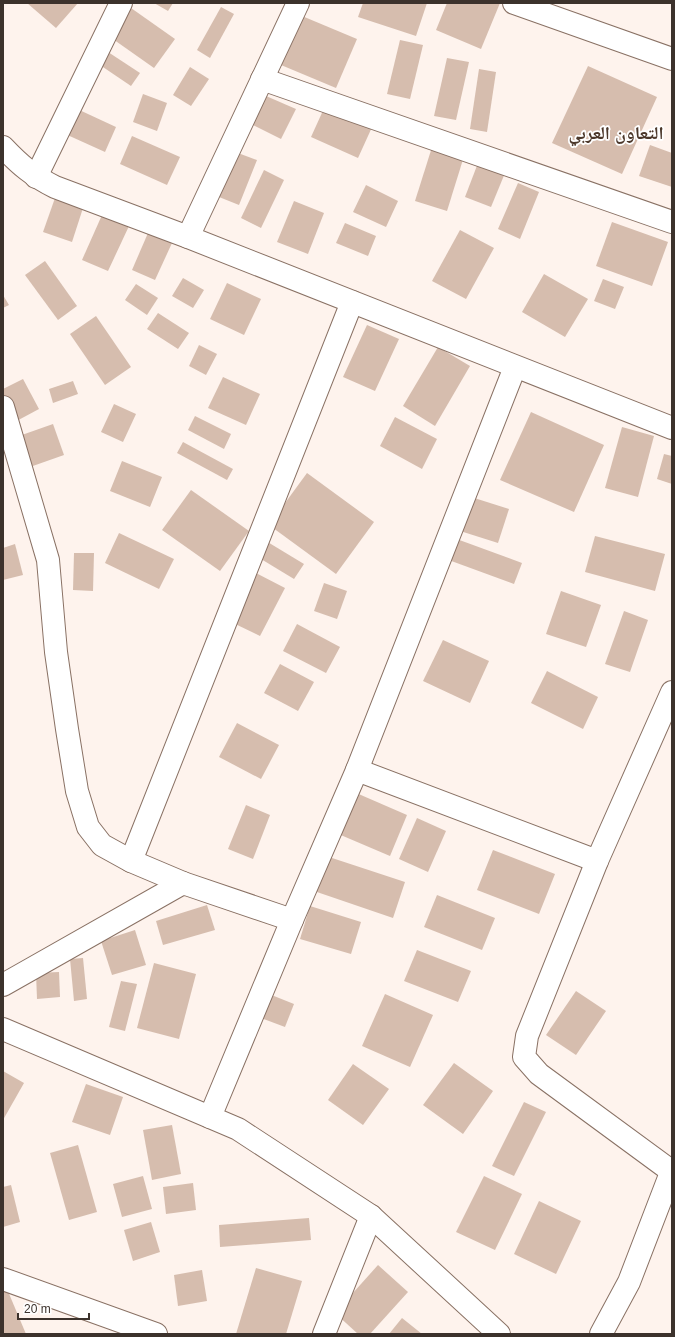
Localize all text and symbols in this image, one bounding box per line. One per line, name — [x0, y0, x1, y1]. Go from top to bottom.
district label: التعاون العربي — [568, 123, 664, 147]
scale bar — [18, 1295, 89, 1321]
text: 20 m — [24, 1302, 51, 1316]

